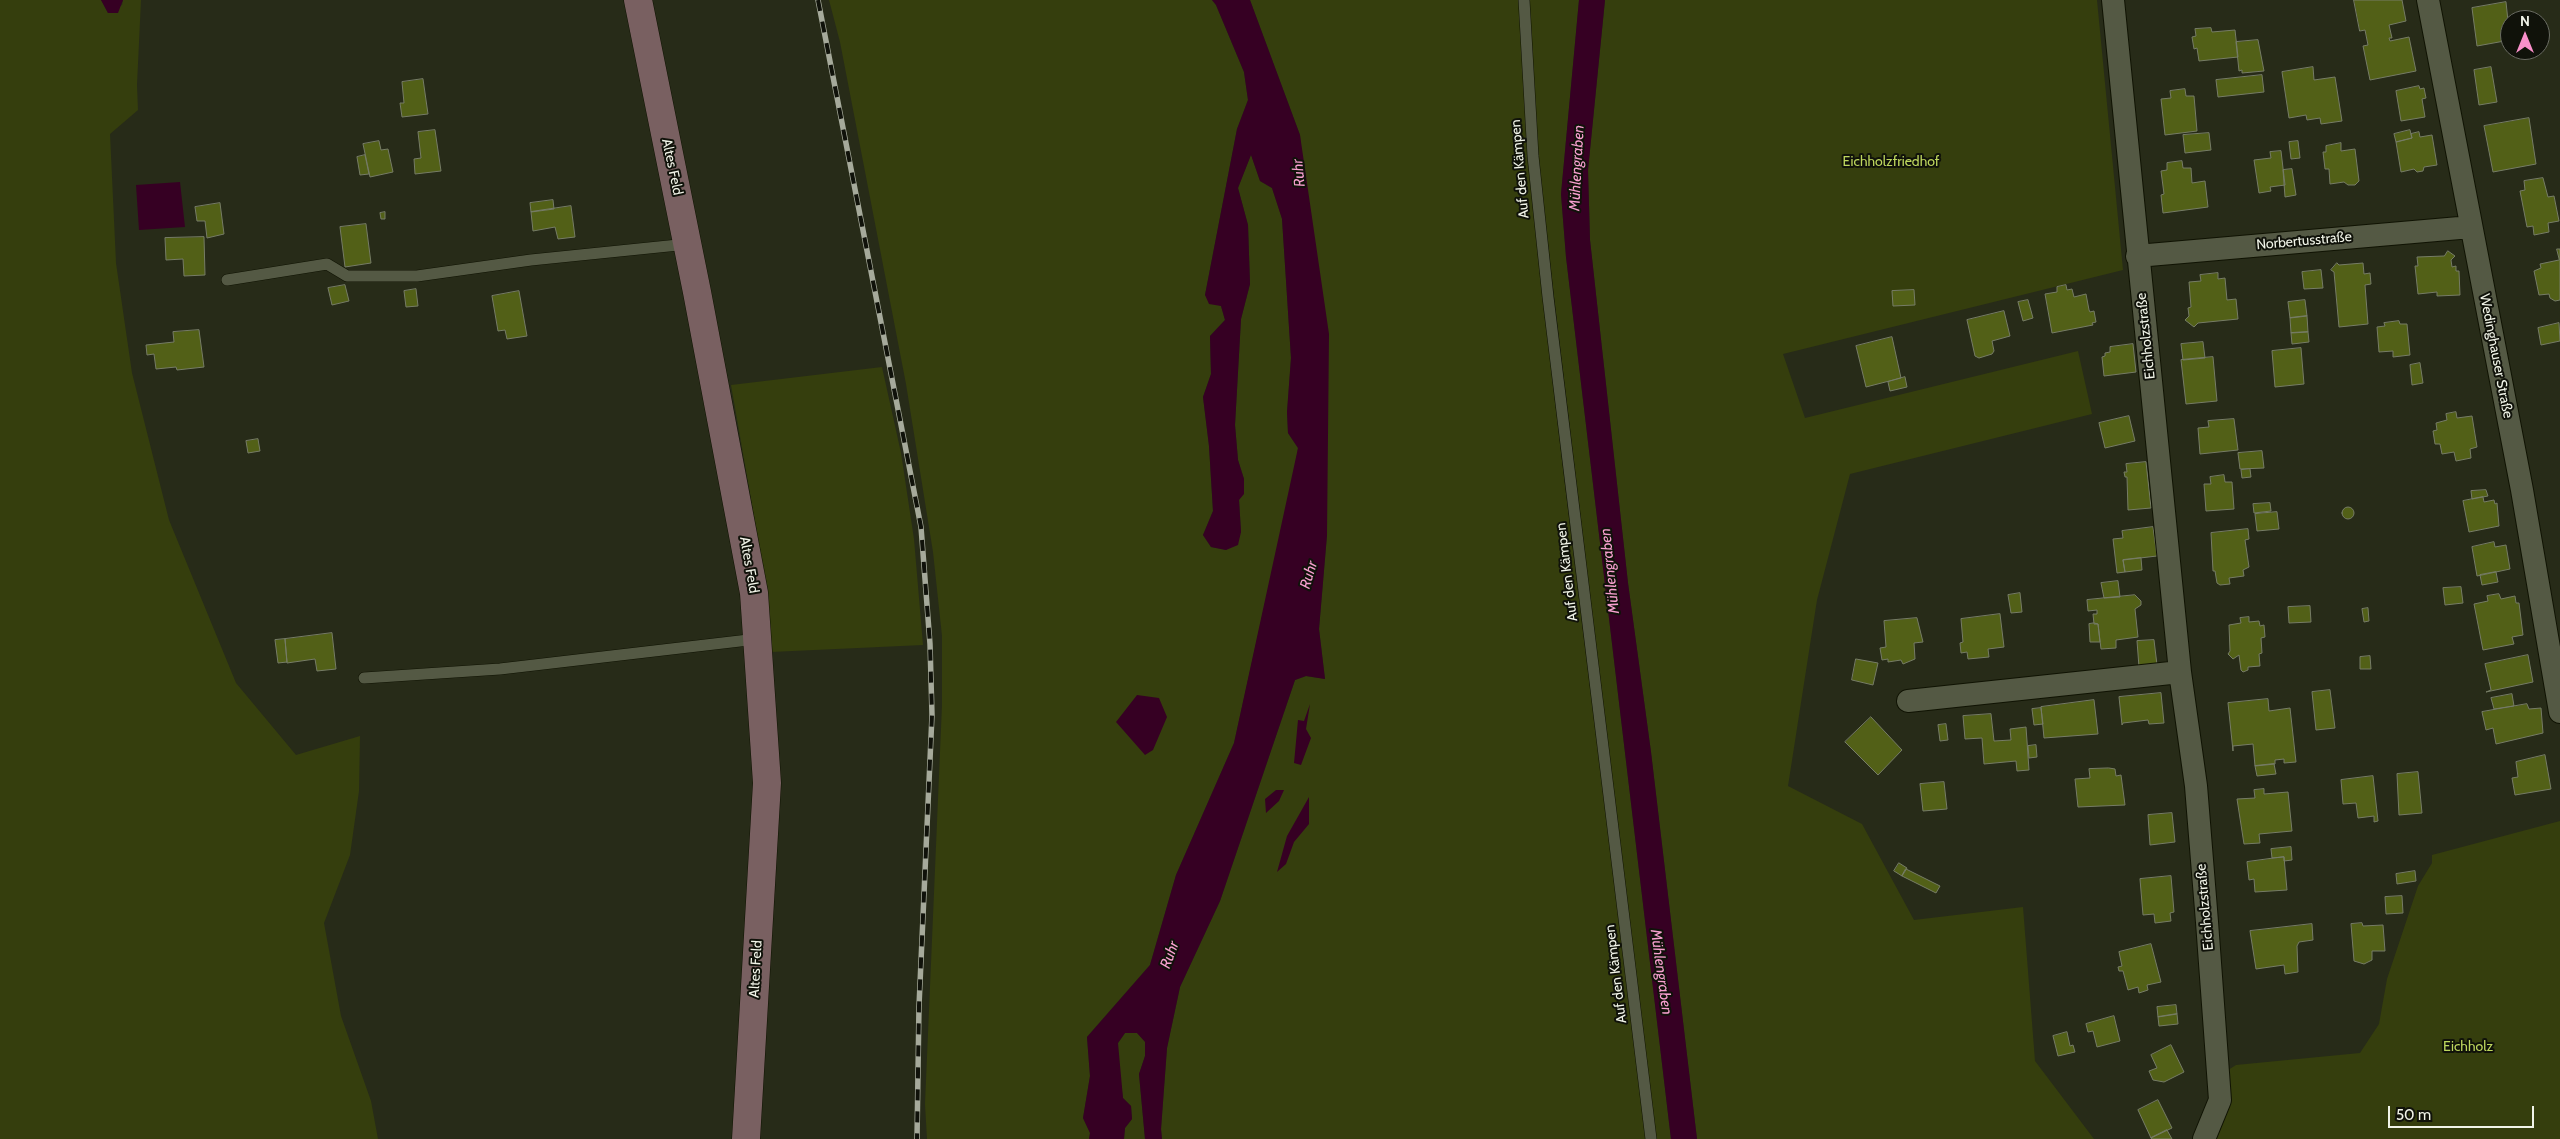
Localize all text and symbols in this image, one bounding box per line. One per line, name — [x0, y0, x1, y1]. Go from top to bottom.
north arrow — [2500, 10, 2550, 60]
text: N — [2520, 12, 2530, 30]
street label: Auf den Kämpen — [1507, 119, 1533, 219]
water label: Mühlengraben — [1566, 125, 1588, 211]
street label: Altes Feld — [658, 137, 686, 197]
park label: Eichholzfriedhof — [1843, 154, 1939, 170]
water label: Ruhr — [1289, 158, 1309, 188]
street label: Norbertusstraße — [2256, 228, 2352, 254]
street label: Eichholzstraße — [2133, 292, 2159, 380]
street label: Wedinghauser Straße — [2476, 292, 2516, 420]
street label: Auf den Kämpen — [1553, 522, 1581, 622]
water label: Mühlengraben — [1597, 527, 1623, 615]
street label: Altes Feld — [736, 535, 762, 595]
water label: Ruhr — [1296, 559, 1322, 591]
street label: Eichholzstraße — [2193, 863, 2217, 951]
street label: Auf den Kämpen — [1602, 924, 1630, 1024]
water label: Mühlengraben — [1646, 928, 1676, 1016]
water label: Ruhr — [1157, 939, 1183, 971]
street label: Altes Feld — [746, 940, 766, 998]
park label: Eichholz — [2443, 1039, 2493, 1055]
scale bar — [2390, 1096, 2536, 1128]
text: 50 m — [2396, 1106, 2431, 1124]

